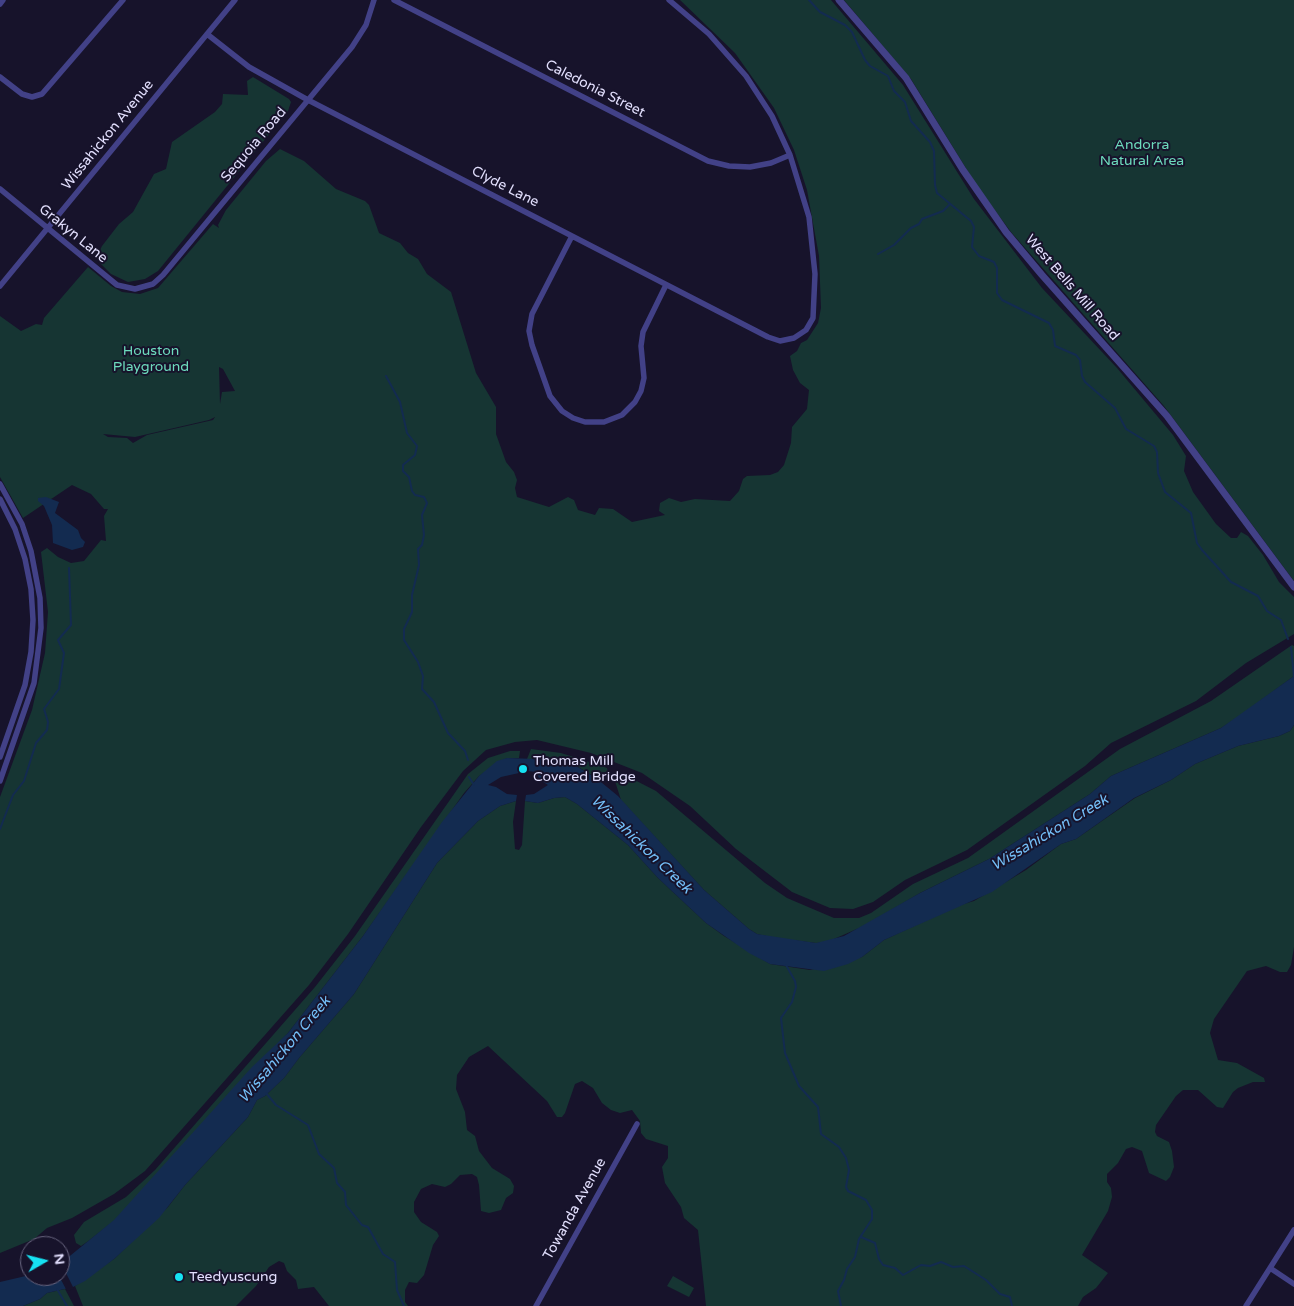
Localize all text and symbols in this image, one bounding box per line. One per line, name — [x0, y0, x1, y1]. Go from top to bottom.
street label: Caledonia Street — [542, 57, 648, 121]
street label: Wissahickon Avenue — [58, 77, 158, 193]
street label: Sequoia Road — [218, 104, 290, 186]
park label: Andorra Natural Area — [1100, 137, 1184, 170]
street label: Clyde Lane — [468, 163, 542, 211]
street label: Grakyn Lane — [35, 201, 111, 267]
street label: West Bells Mill Road — [1021, 232, 1123, 344]
park label: Houston Playground — [113, 343, 189, 376]
place label: Thomas Mill Covered Bridge — [533, 753, 636, 786]
marker: Thomas Mill Covered Bridge — [517, 763, 529, 775]
water label: Wissahickon Creek — [988, 791, 1112, 875]
water label: Wissahickon Creek — [587, 792, 695, 898]
water label: Wissahickon Creek — [235, 993, 335, 1107]
street label: Towanda Avenue — [540, 1155, 610, 1263]
north arrow — [20, 1236, 70, 1286]
text: N — [50, 1252, 69, 1266]
place label: Teedyuscung — [189, 1269, 277, 1285]
marker: Teedyuscung — [173, 1271, 185, 1283]

